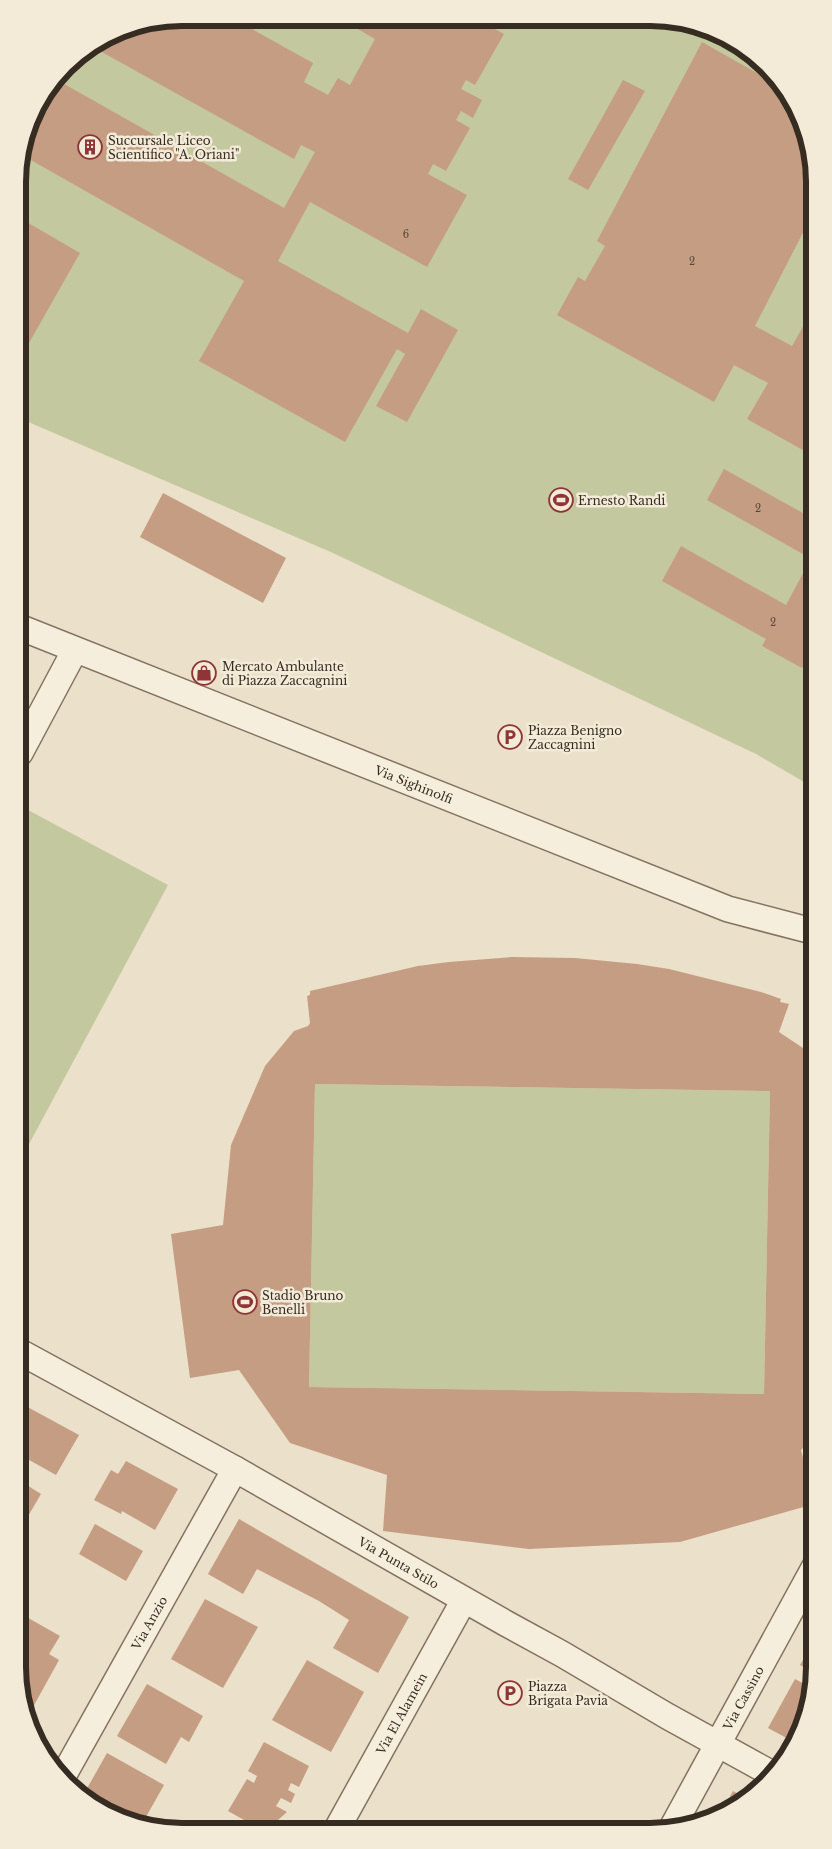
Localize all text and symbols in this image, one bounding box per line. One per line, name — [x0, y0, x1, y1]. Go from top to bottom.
place label: Succursale Liceo Scientifico "A. Oriani" — [108, 133, 239, 162]
building icon: Succursale Liceo Scientifico "A. Oriani" — [77, 134, 103, 160]
house number: 6 — [403, 228, 409, 241]
house number: 2 — [689, 255, 695, 268]
sports icon: Ernesto Randi — [548, 487, 574, 513]
place label: Ernesto Randi — [578, 493, 665, 508]
house number: 2 — [755, 502, 761, 515]
house number: 2 — [770, 616, 776, 629]
place label: Mercato Ambulante di Piazza Zaccagnini — [222, 659, 347, 688]
shop icon: Mercato Ambulante di Piazza Zaccagnini — [191, 660, 217, 686]
place label: Piazza Benigno Zaccagnini — [528, 723, 622, 752]
parking icon: Piazza Benigno Zaccagnini — [497, 724, 523, 750]
street label: Via Sighinolfi — [372, 761, 455, 806]
place label: Stadio Bruno Benelli — [262, 1288, 344, 1317]
sports icon: Stadio Bruno Benelli — [232, 1289, 258, 1315]
street label: Via Punta Stilo — [355, 1533, 442, 1591]
street label: Via Anzio — [127, 1593, 170, 1653]
street label: Via Cassino — [719, 1663, 767, 1733]
street label: Via El Alamein — [372, 1670, 430, 1758]
place label: Piazza Brigata Pavia — [528, 1679, 608, 1708]
parking icon: Piazza Brigata Pavia — [497, 1680, 523, 1706]

